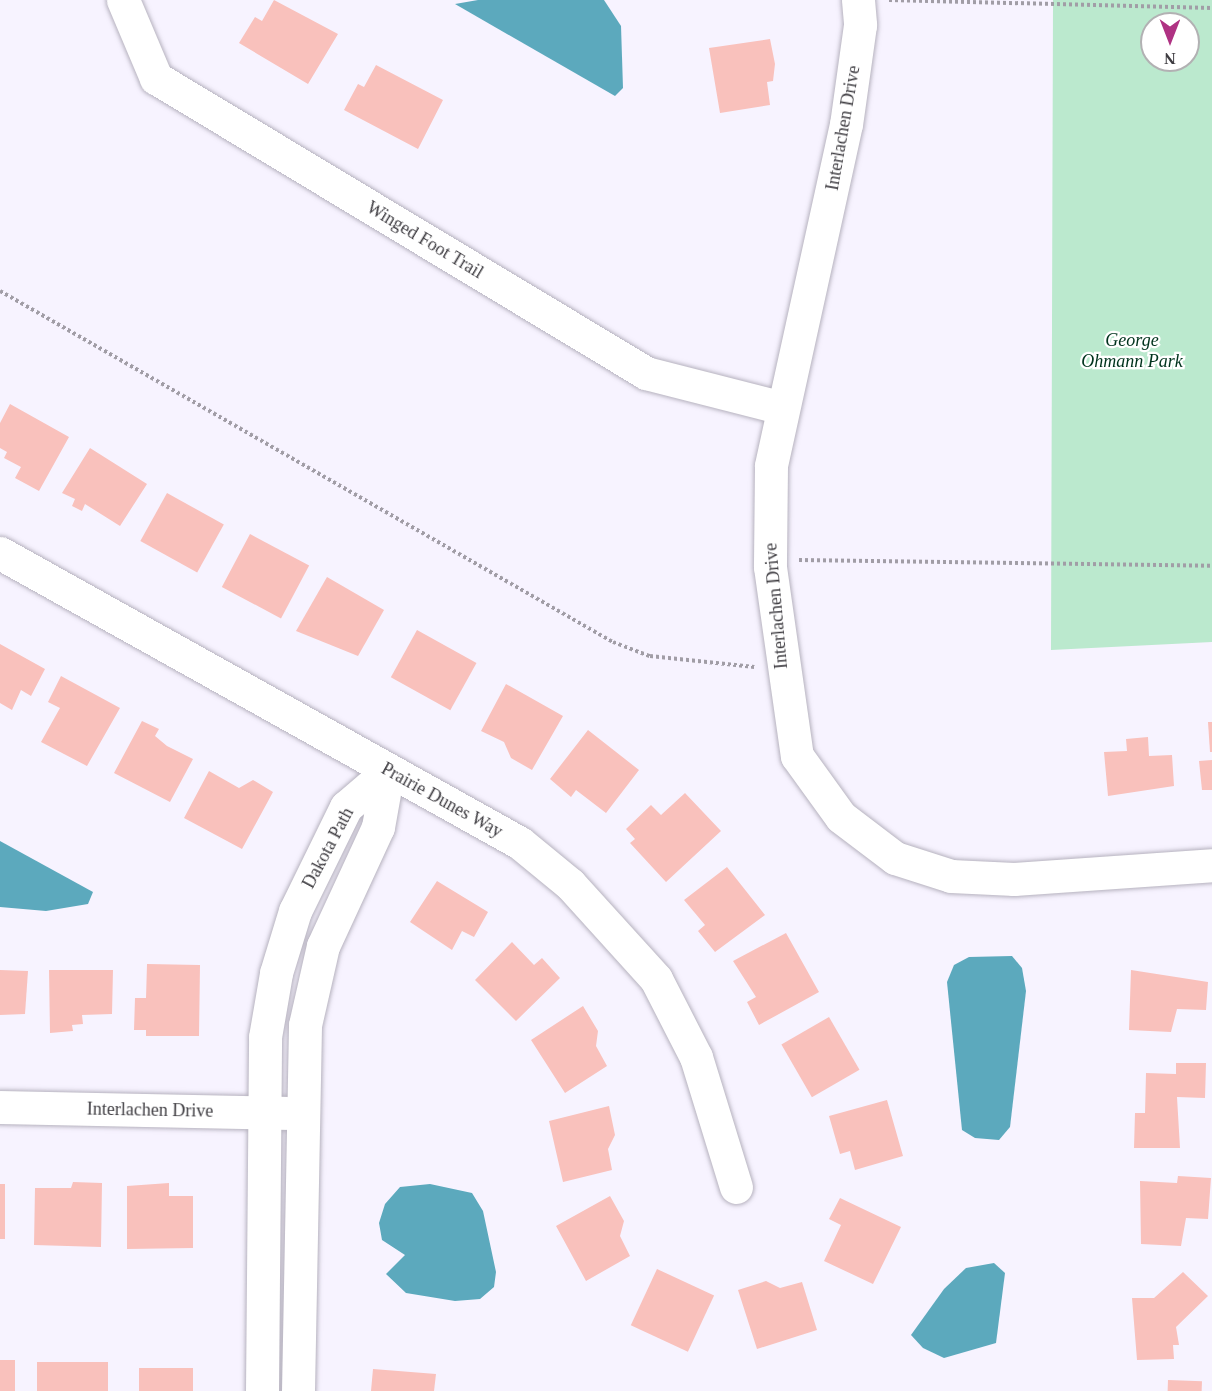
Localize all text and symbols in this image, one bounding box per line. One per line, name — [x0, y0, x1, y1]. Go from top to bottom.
north arrow — [1140, 12, 1200, 72]
text: N — [1164, 50, 1176, 67]
street label: Interlachen Drive — [821, 64, 865, 192]
street label: Winged Foot Trail — [363, 197, 487, 283]
park label: George Ohmann Park — [1081, 330, 1183, 372]
street label: Interlachen Drive — [760, 542, 792, 670]
street label: Prairie Dunes Way — [378, 758, 506, 842]
street label: Dakota Path — [298, 804, 358, 892]
street label: Interlachen Drive — [87, 1098, 213, 1122]

